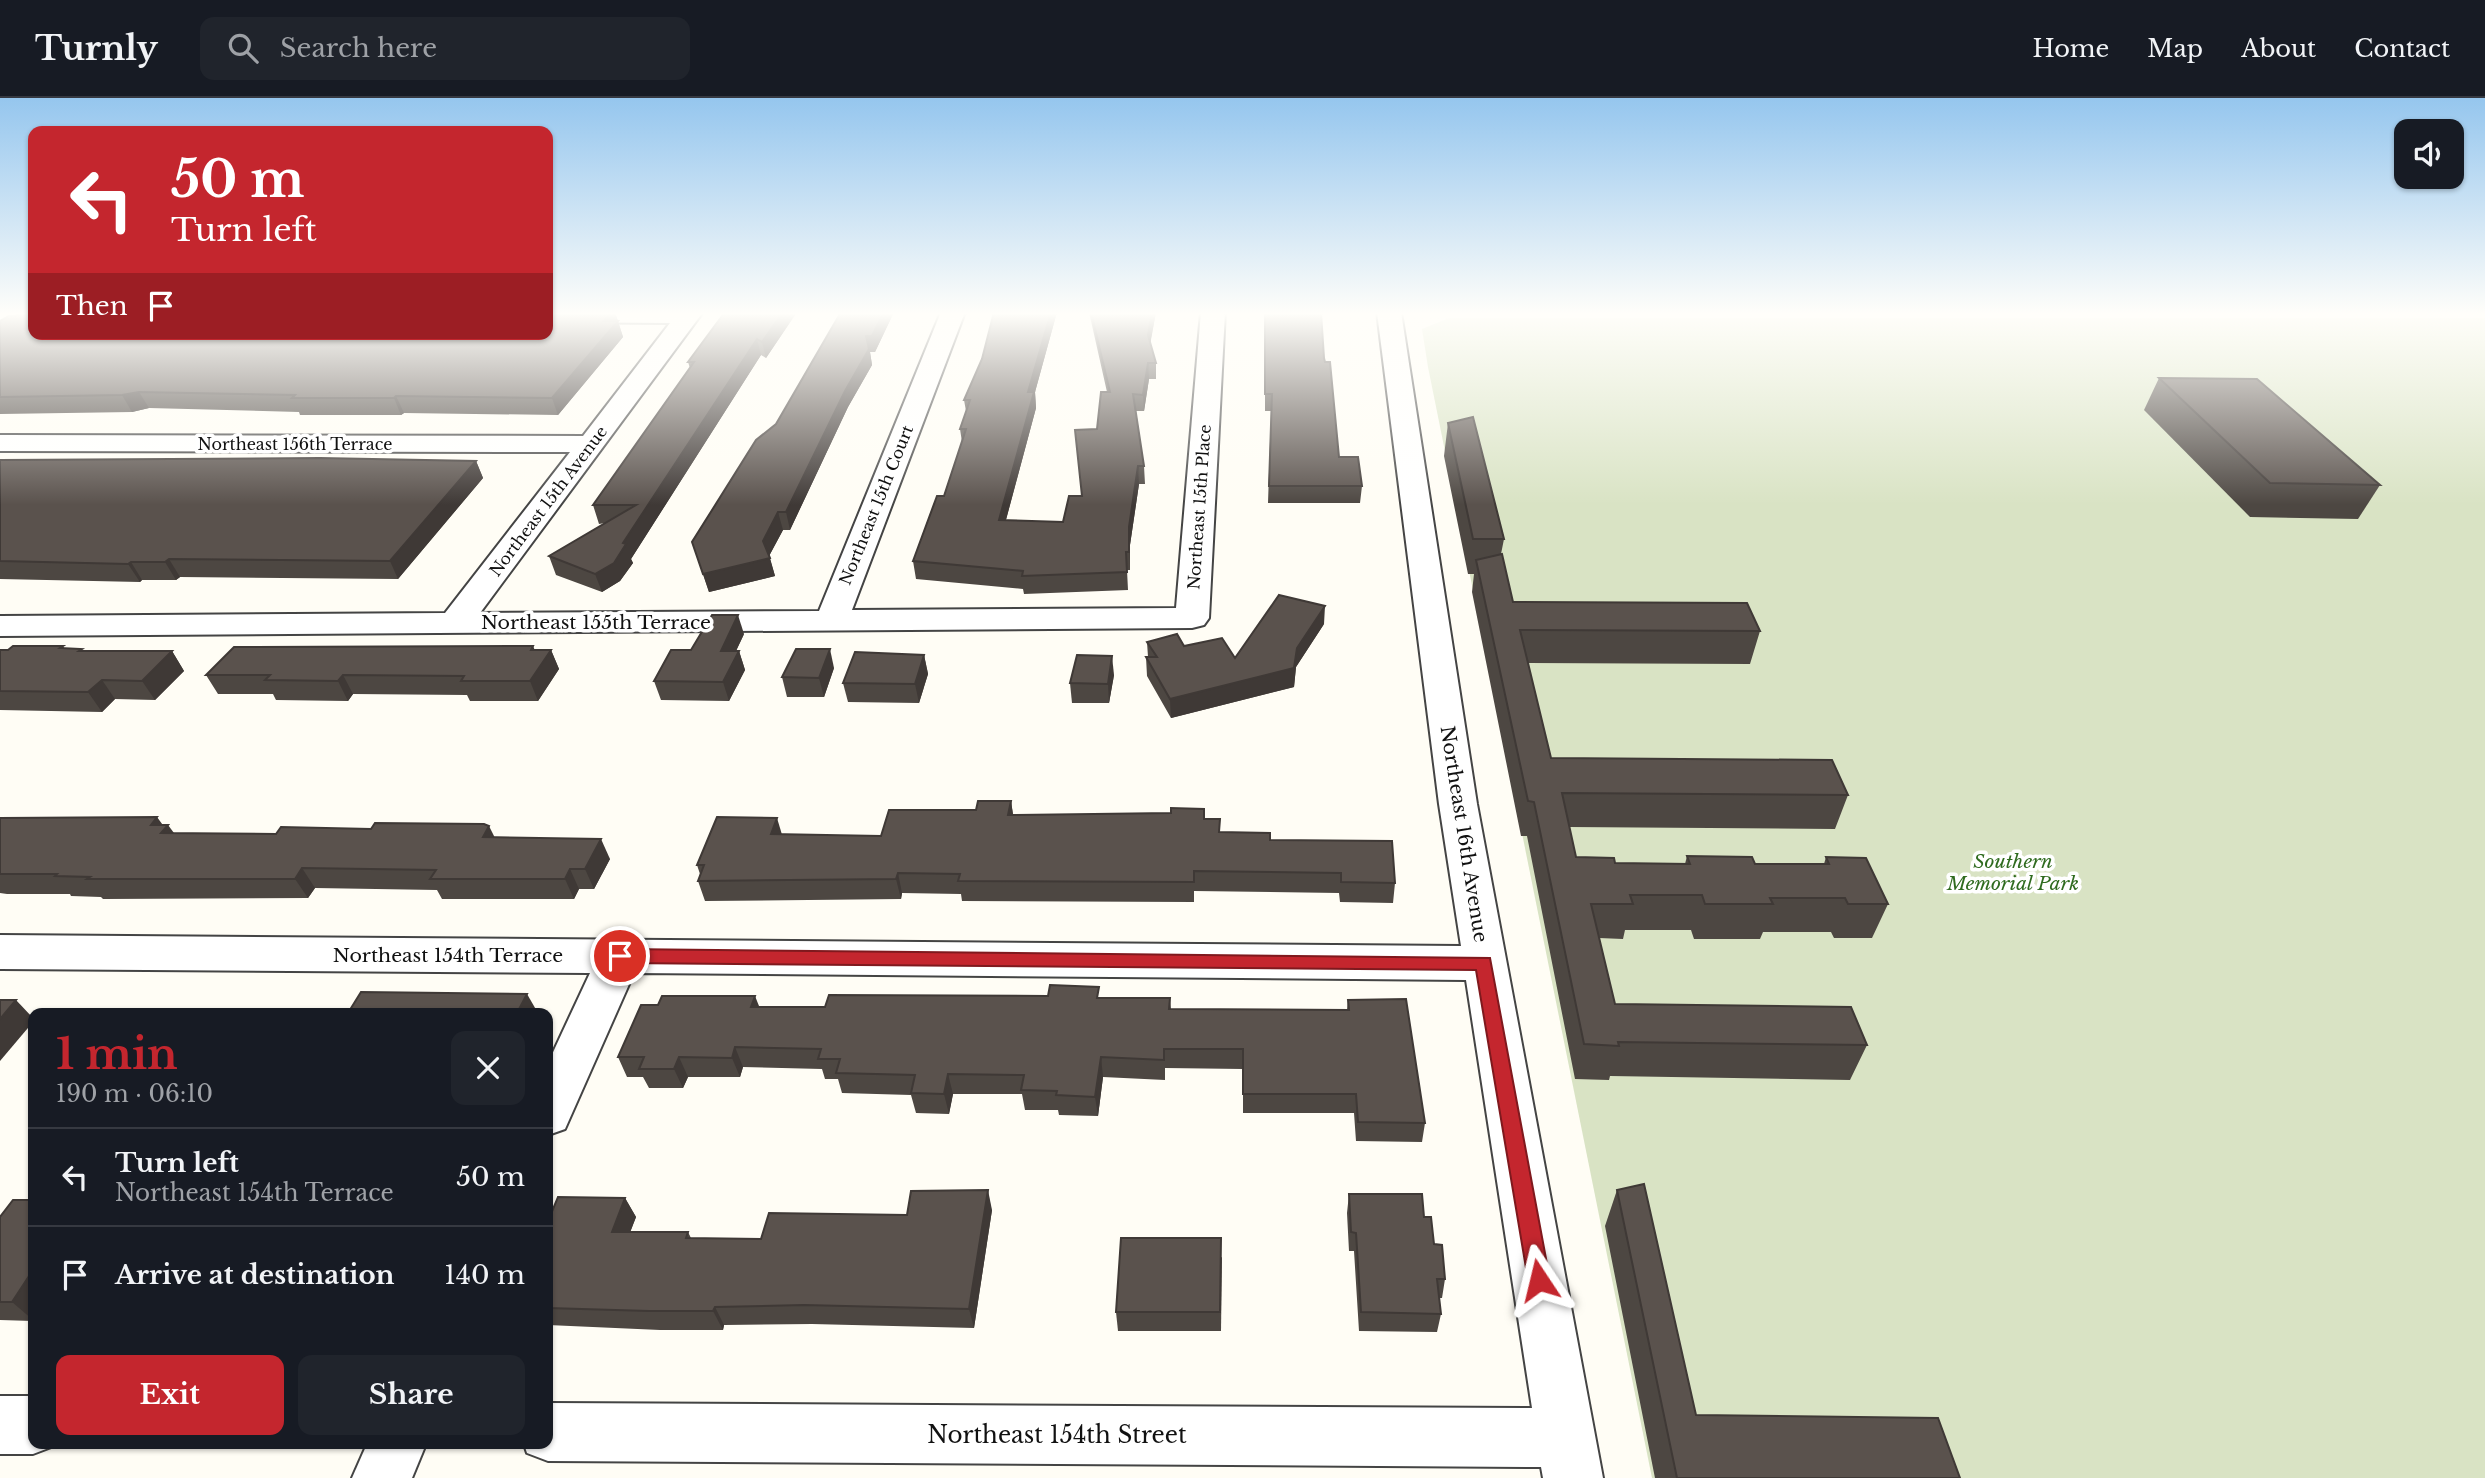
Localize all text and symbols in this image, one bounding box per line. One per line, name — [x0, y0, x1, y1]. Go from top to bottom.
search box — [200, 17, 690, 80]
text: Turnly — [35, 28, 158, 69]
icon: search — [224, 29, 262, 67]
text: Search here — [280, 32, 437, 64]
text: Home — [2033, 34, 2109, 63]
text: Map — [2147, 34, 2203, 63]
text: About — [2241, 34, 2316, 63]
text: Contact — [2354, 34, 2450, 63]
map controls — [2394, 119, 2464, 189]
button: sound — [2394, 119, 2464, 189]
text: 50 m — [171, 149, 304, 210]
icon: left — [56, 154, 147, 245]
text: Turn left — [171, 210, 317, 250]
icon: arrive — [142, 287, 180, 325]
text: Then — [56, 290, 128, 322]
street label: Northeast 15th Avenue — [485, 422, 611, 580]
street label: Northeast 15th Court — [835, 422, 917, 588]
street label: Northeast 15th Place — [1183, 424, 1215, 590]
street label: Northeast 156th Terrace — [198, 434, 392, 454]
street label: Northeast 155th Terrace — [481, 611, 711, 634]
street label: Northeast 16th Avenue — [1436, 724, 1492, 944]
park label: Southern Memorial Park — [1946, 850, 2079, 895]
pin — [590, 926, 650, 986]
icon: arrive — [601, 937, 639, 975]
street label: Northeast 154th Terrace — [333, 944, 563, 967]
text: 1 min — [56, 1028, 178, 1080]
button: close — [451, 1031, 525, 1105]
text: 190 m · 06:10 — [56, 1080, 213, 1108]
text: Turn left — [115, 1147, 239, 1179]
icon: left — [56, 1158, 94, 1196]
text: 50 m — [456, 1161, 525, 1193]
text: Northeast 154th Terrace — [115, 1179, 394, 1207]
position arrow — [1502, 1243, 1576, 1317]
icon: arrive — [56, 1256, 94, 1294]
text: Arrive at destination — [115, 1259, 395, 1291]
text: 140 m — [444, 1259, 525, 1291]
button: Exit — [56, 1355, 284, 1435]
button: Share — [298, 1355, 525, 1435]
street label: Northeast 154th Street — [927, 1421, 1187, 1449]

